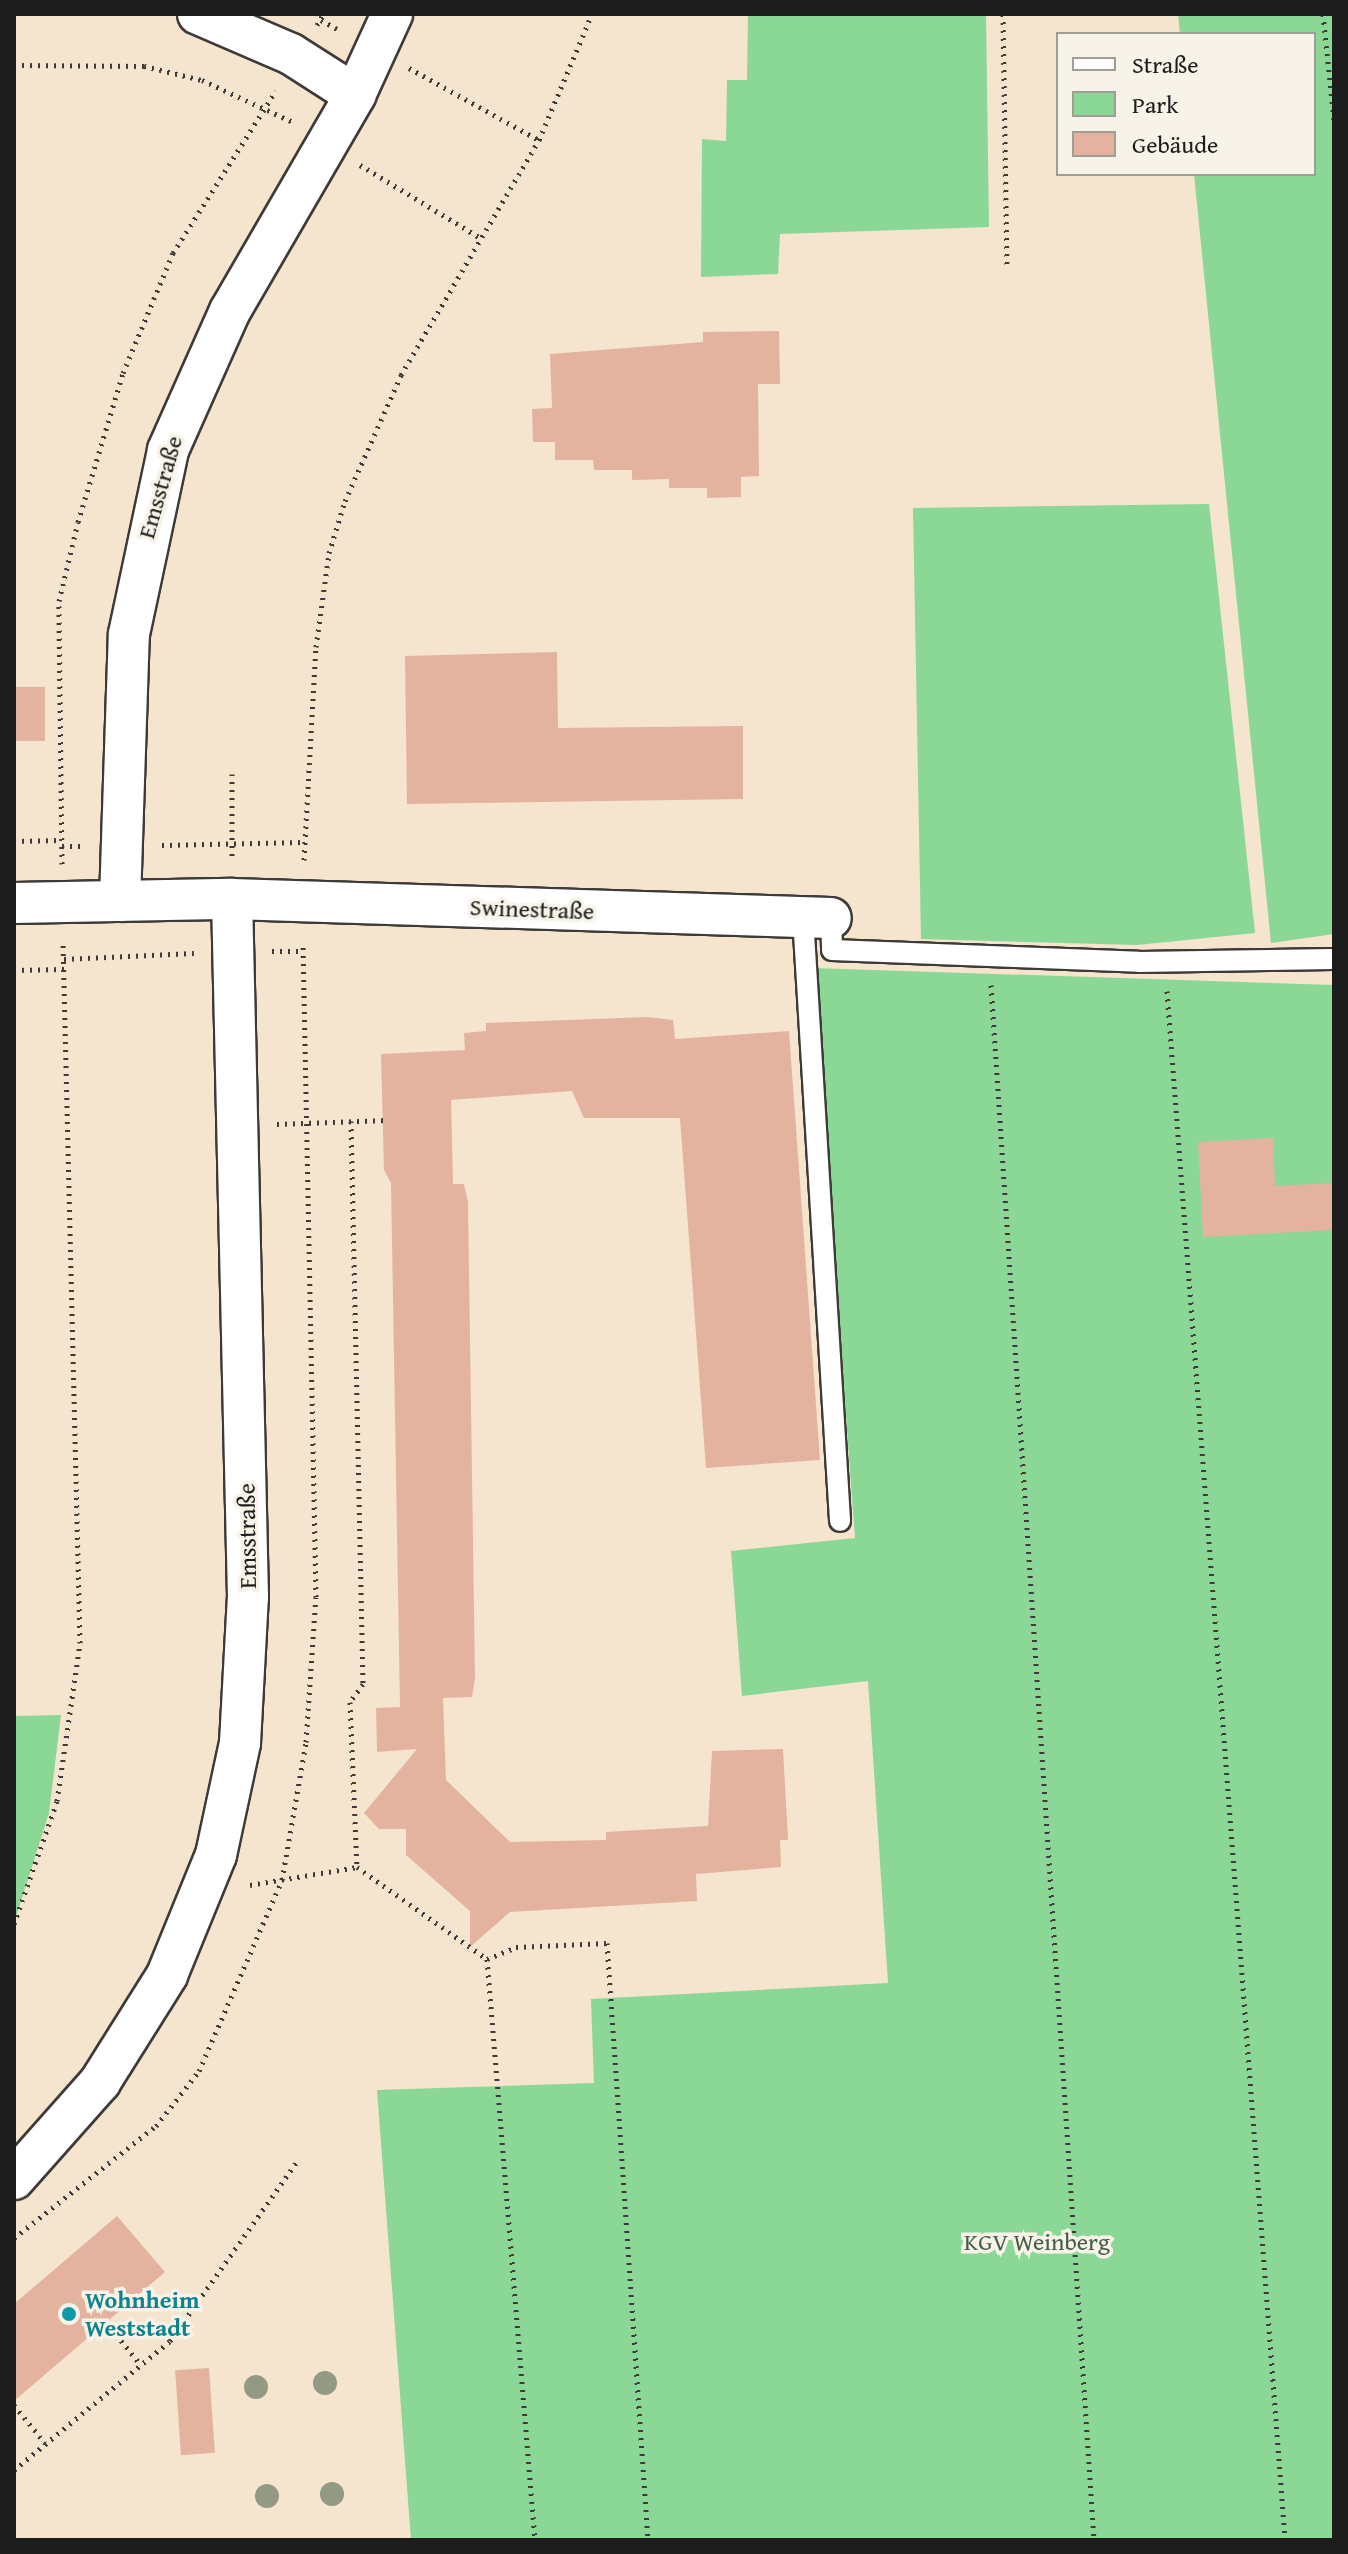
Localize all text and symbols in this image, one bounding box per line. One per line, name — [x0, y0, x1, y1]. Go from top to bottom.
legend — [1056, 32, 1316, 176]
text: Straße — [1132, 47, 1199, 82]
text: Park — [1132, 87, 1178, 122]
text: Gebäude — [1132, 127, 1218, 162]
street label: Emsstraße — [132, 432, 188, 542]
street label: Swinestraße — [469, 892, 595, 926]
street label: Emsstraße — [232, 1483, 262, 1589]
park label: KGV Weinberg — [964, 2228, 1110, 2256]
place label: Wohnheim Weststadt — [85, 2286, 200, 2342]
marker: Wohnheim Weststadt — [60, 2305, 78, 2323]

